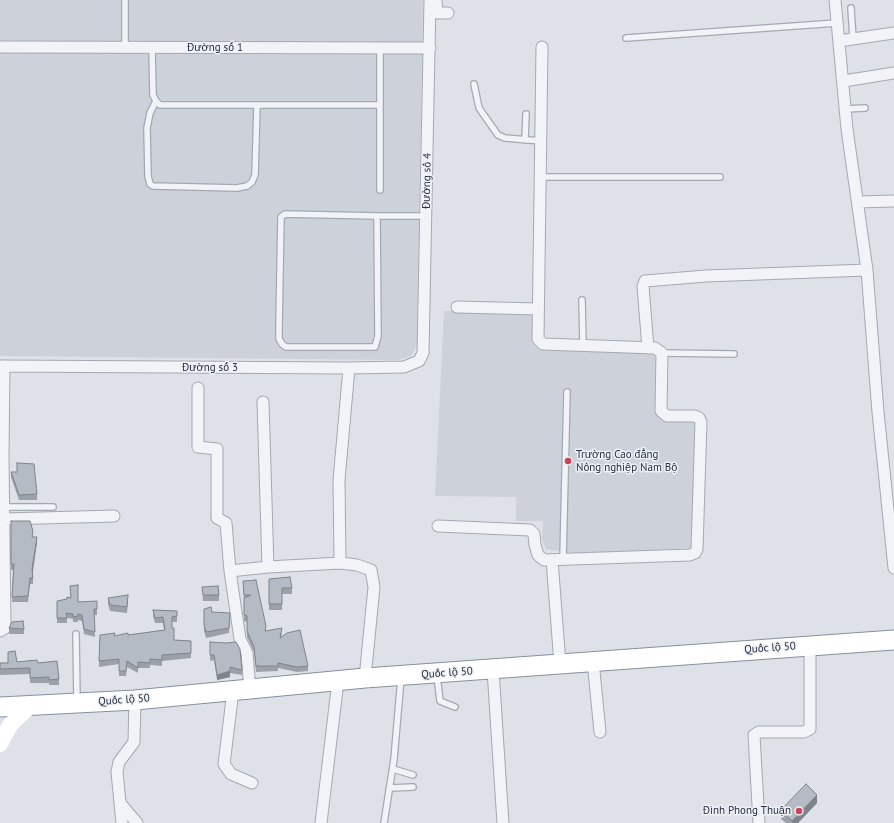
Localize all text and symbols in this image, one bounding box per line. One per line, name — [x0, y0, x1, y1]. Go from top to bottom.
street label: Đường số 1 — [187, 41, 243, 55]
street label: Đường số 4 — [420, 153, 434, 209]
street label: Đường số 3 — [182, 361, 238, 375]
place label: Trường Cao đẳng Nông nghiệp Nam Bộ — [576, 448, 677, 474]
marker: Trường Cao đẳng Nông nghiệp Nam Bộ — [563, 456, 573, 466]
street label: Quốc lộ 50 — [744, 640, 796, 656]
street label: Quốc lộ 50 — [421, 665, 473, 681]
street label: Quốc lộ 50 — [98, 692, 150, 708]
place label: Đình Phong Thuận — [703, 804, 791, 818]
marker: Đình Phong Thuận — [794, 806, 804, 816]

